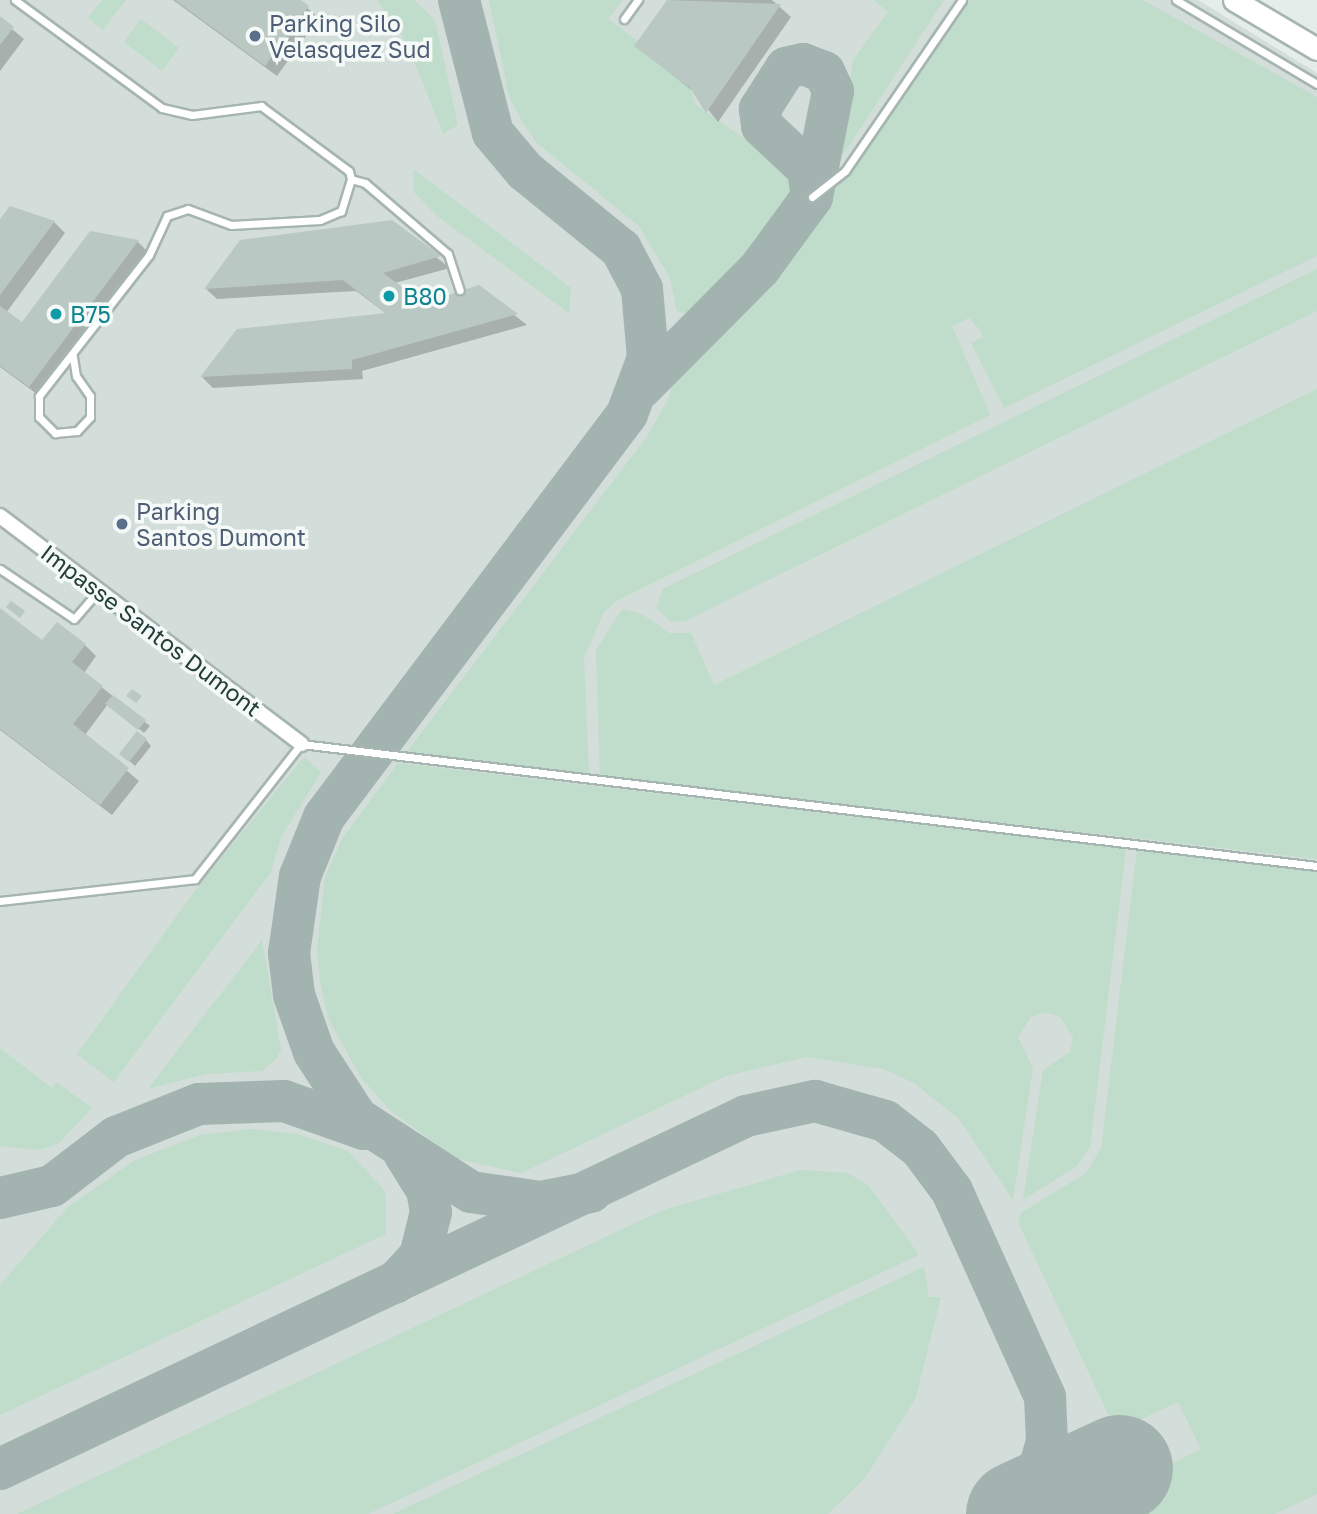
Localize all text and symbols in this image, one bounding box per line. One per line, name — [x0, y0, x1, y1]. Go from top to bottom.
place label: Parking Silo Velasquez Sud — [269, 9, 431, 63]
marker: Parking Silo Velasquez Sud — [247, 28, 263, 44]
place label: B80 — [403, 282, 447, 310]
marker: B80 — [381, 288, 397, 304]
place label: B75 — [70, 300, 111, 328]
marker: B75 — [48, 306, 64, 322]
place label: Parking Santos Dumont — [136, 497, 306, 551]
marker: Parking Santos Dumont — [114, 516, 130, 532]
street label: Impasse Santos Dumont — [36, 538, 266, 722]

